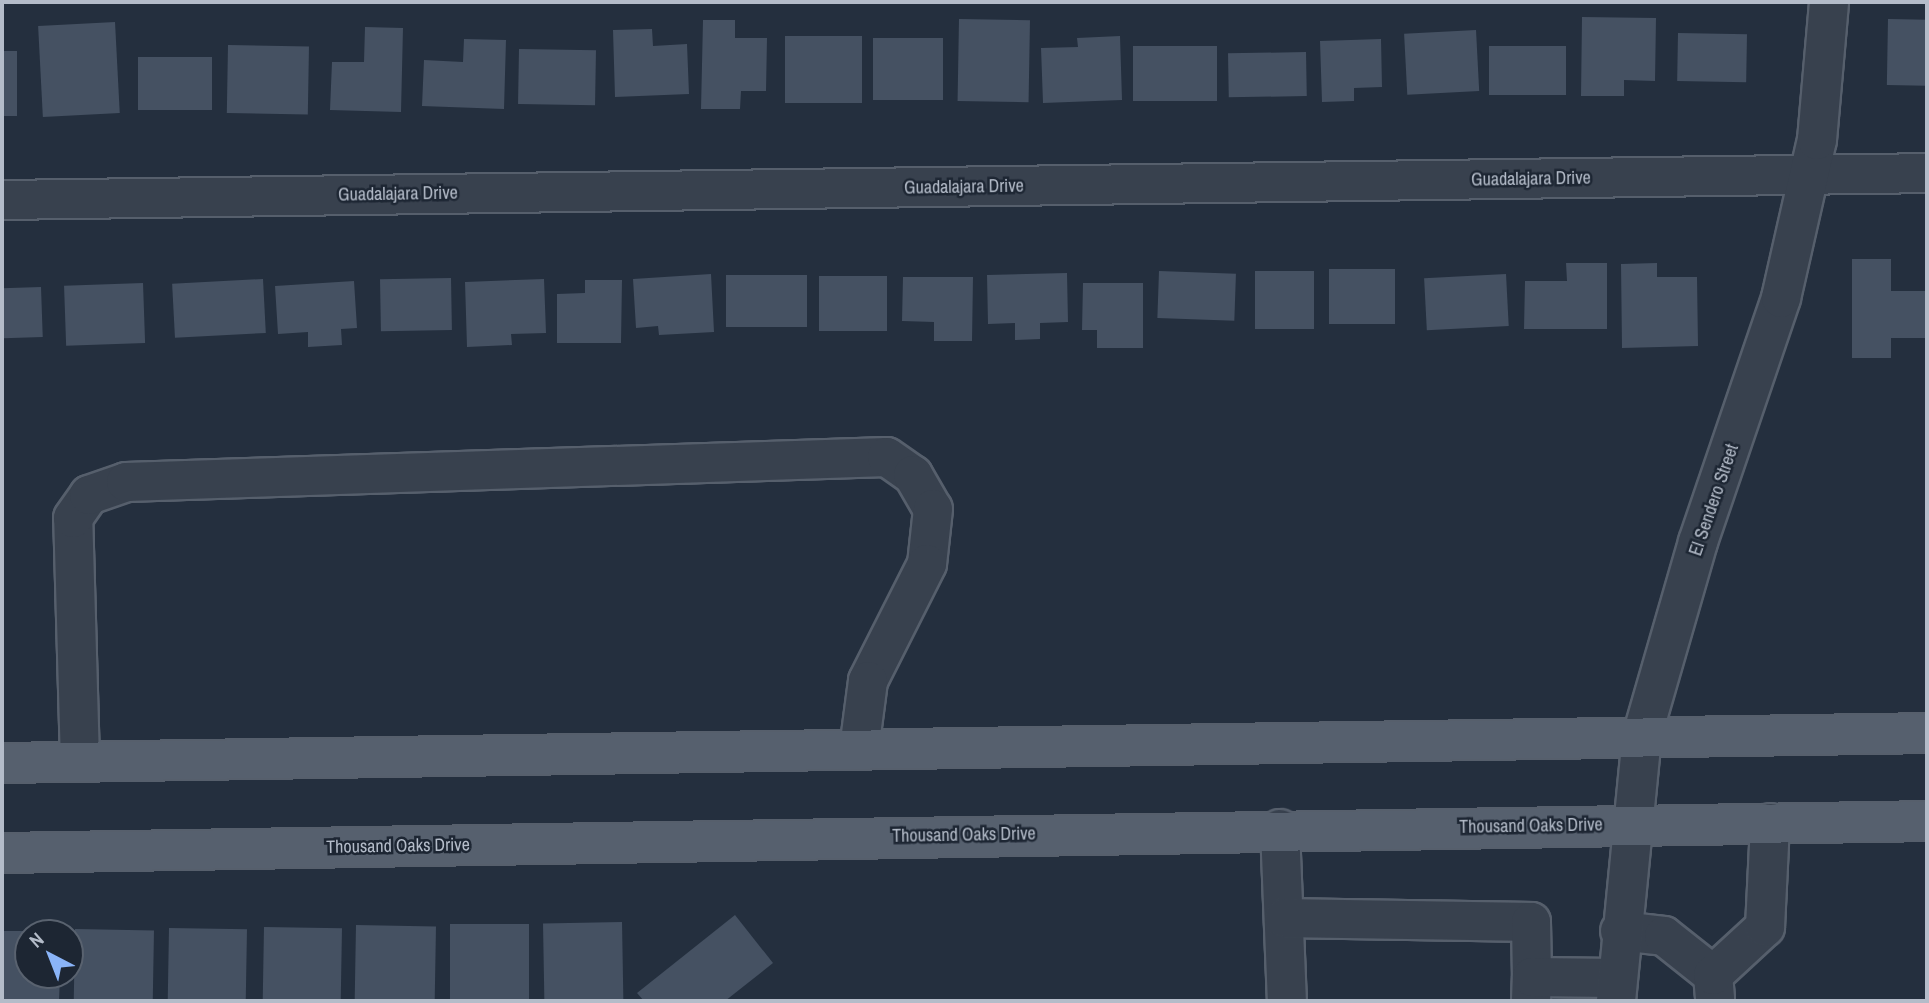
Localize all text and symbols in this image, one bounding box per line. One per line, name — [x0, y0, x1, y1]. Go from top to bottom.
street label: Guadalajara Drive — [1471, 167, 1591, 191]
street label: Guadalajara Drive — [904, 175, 1024, 199]
street label: Guadalajara Drive — [338, 182, 458, 206]
street label: El Sendero Street — [1685, 441, 1743, 559]
street label: Thousand Oaks Drive — [1459, 814, 1603, 838]
street label: Thousand Oaks Drive — [892, 823, 1036, 847]
street label: Thousand Oaks Drive — [326, 834, 470, 858]
north arrow — [14, 919, 84, 989]
text: N — [23, 926, 49, 953]

